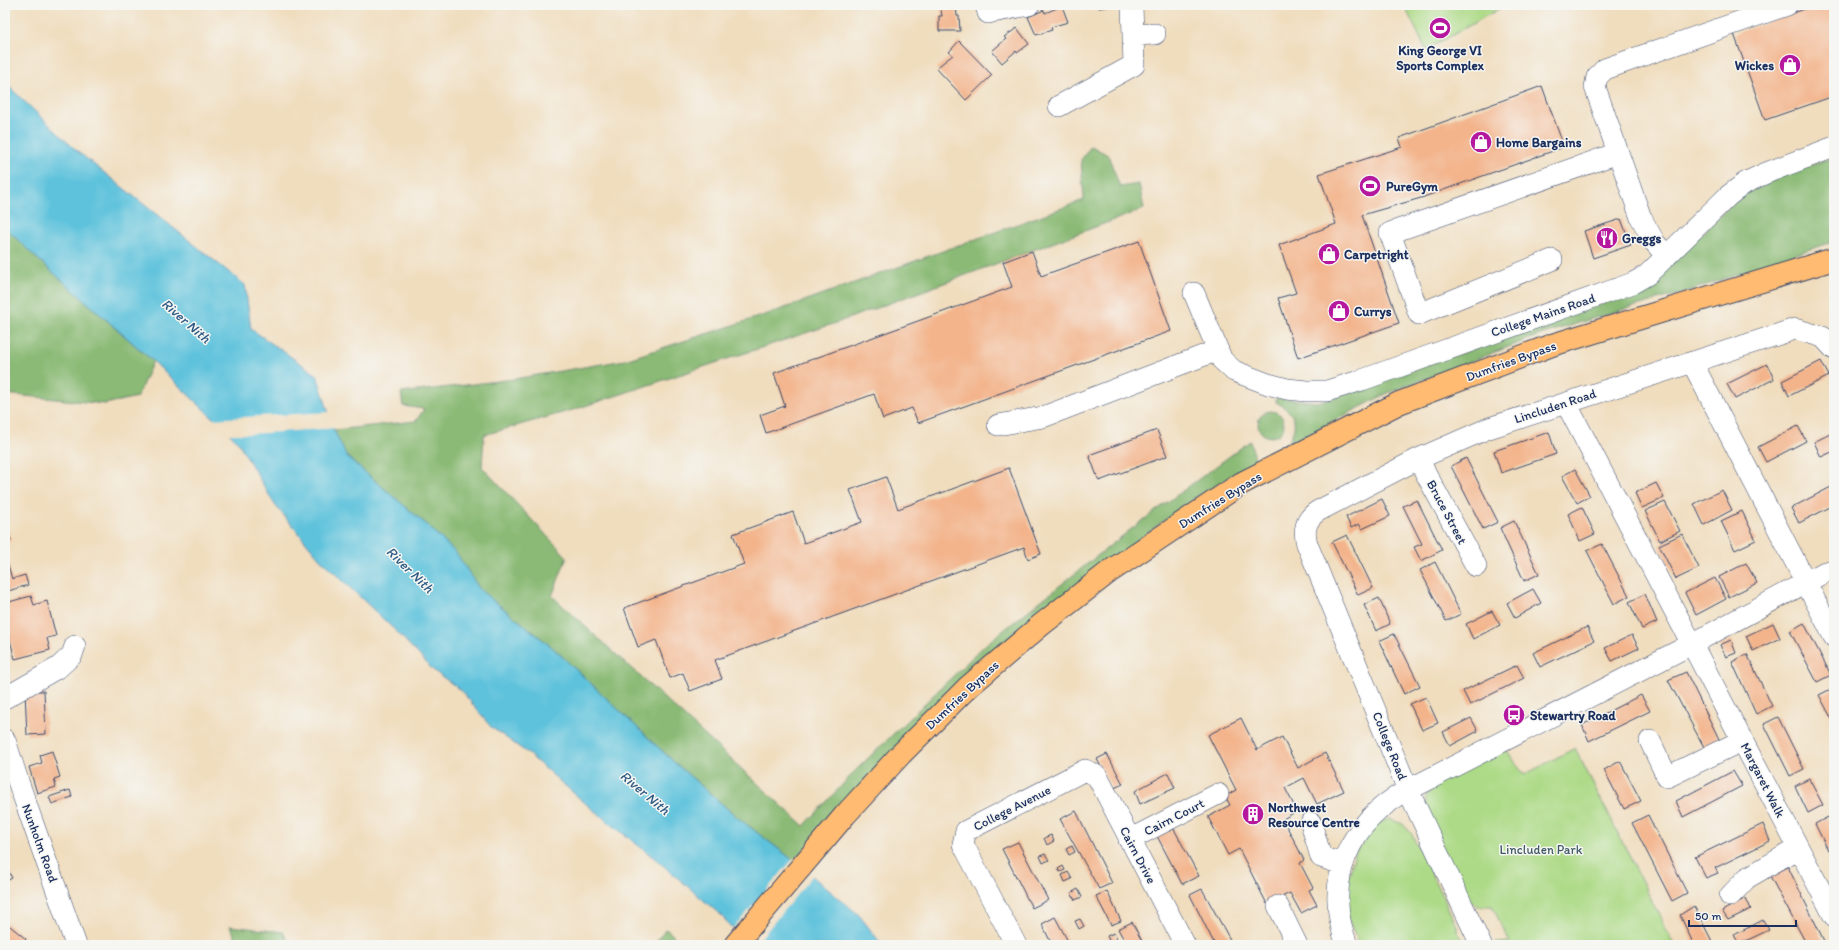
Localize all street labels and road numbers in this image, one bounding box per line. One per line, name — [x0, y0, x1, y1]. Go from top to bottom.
street label: College Mains Road — [1489, 290, 1597, 340]
street label: Dumfries Bypass — [1464, 338, 1558, 384]
street label: Lincluden Road — [1512, 386, 1598, 426]
street label: Dumfries Bypass — [1176, 468, 1264, 531]
street label: Bruce Street — [1424, 477, 1470, 547]
street label: Dumfries Bypass — [922, 657, 1002, 733]
street label: College Road — [1369, 710, 1411, 782]
street label: Margaret Walk — [1738, 740, 1788, 820]
street label: College Avenue — [971, 782, 1053, 834]
street label: Cairn Court — [1141, 795, 1207, 839]
street label: Nunholm Road — [19, 802, 61, 884]
street label: Cairn Drive — [1117, 824, 1159, 886]

